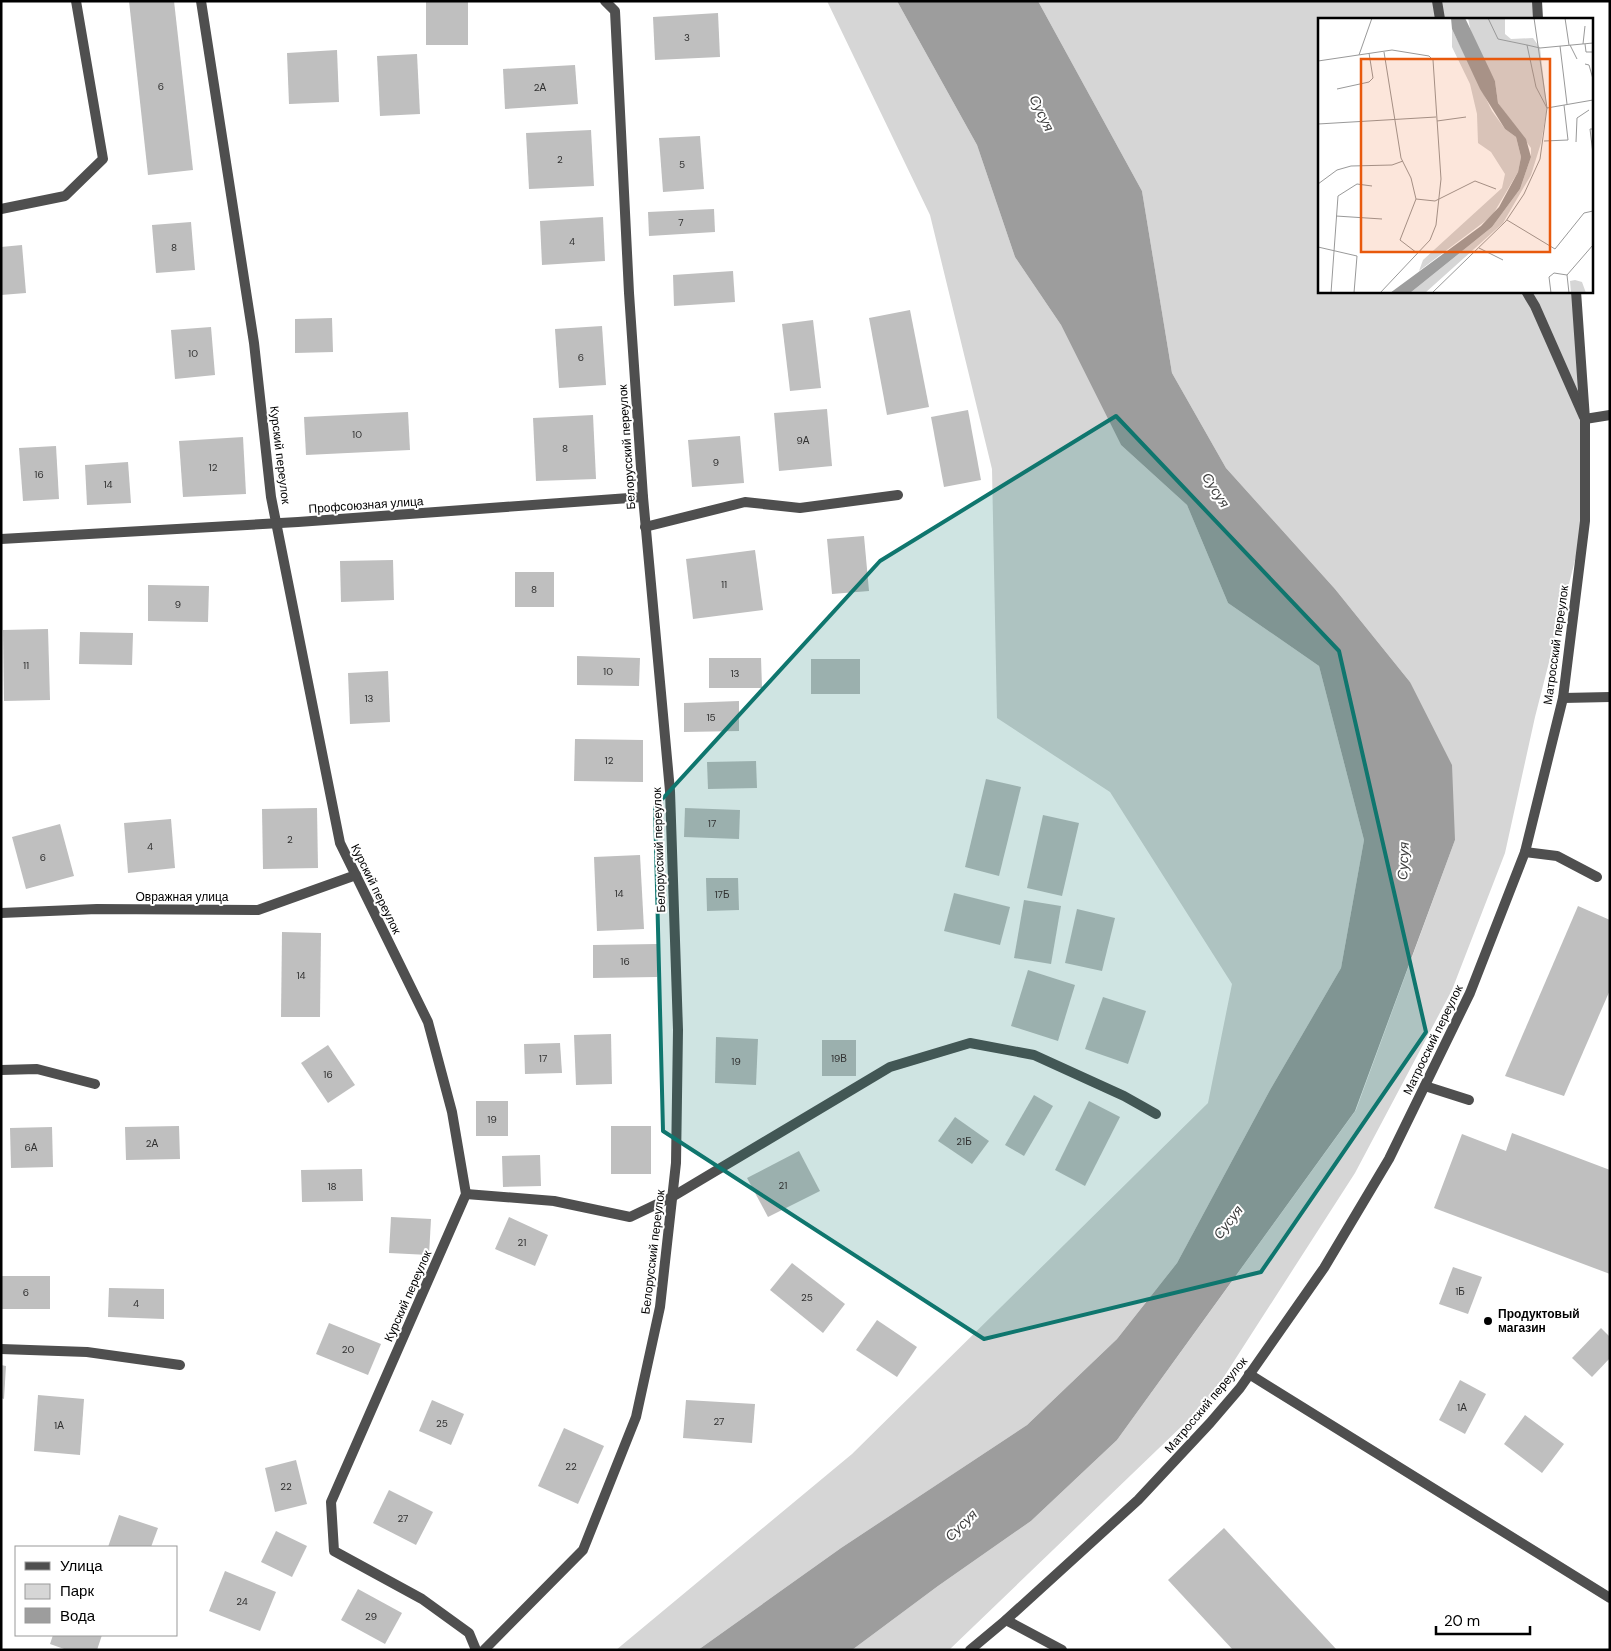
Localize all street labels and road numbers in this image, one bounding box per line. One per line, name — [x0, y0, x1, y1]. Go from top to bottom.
street label: Белорусский переулок — [615, 383, 639, 510]
street label: Курский переулок — [266, 405, 294, 506]
street label: Профсоюзная улица — [308, 493, 424, 517]
street label: Матросский переулок — [1540, 584, 1572, 706]
street label: Белорусский переулок — [649, 786, 669, 913]
street label: Курский переулок — [347, 841, 405, 937]
street label: Овражная улица — [135, 889, 229, 905]
street label: Матросский переулок — [1399, 982, 1467, 1098]
street label: Белорусский переулок — [637, 1188, 669, 1315]
street label: Курский переулок — [381, 1247, 436, 1344]
street label: Матросский переулок — [1161, 1353, 1251, 1456]

